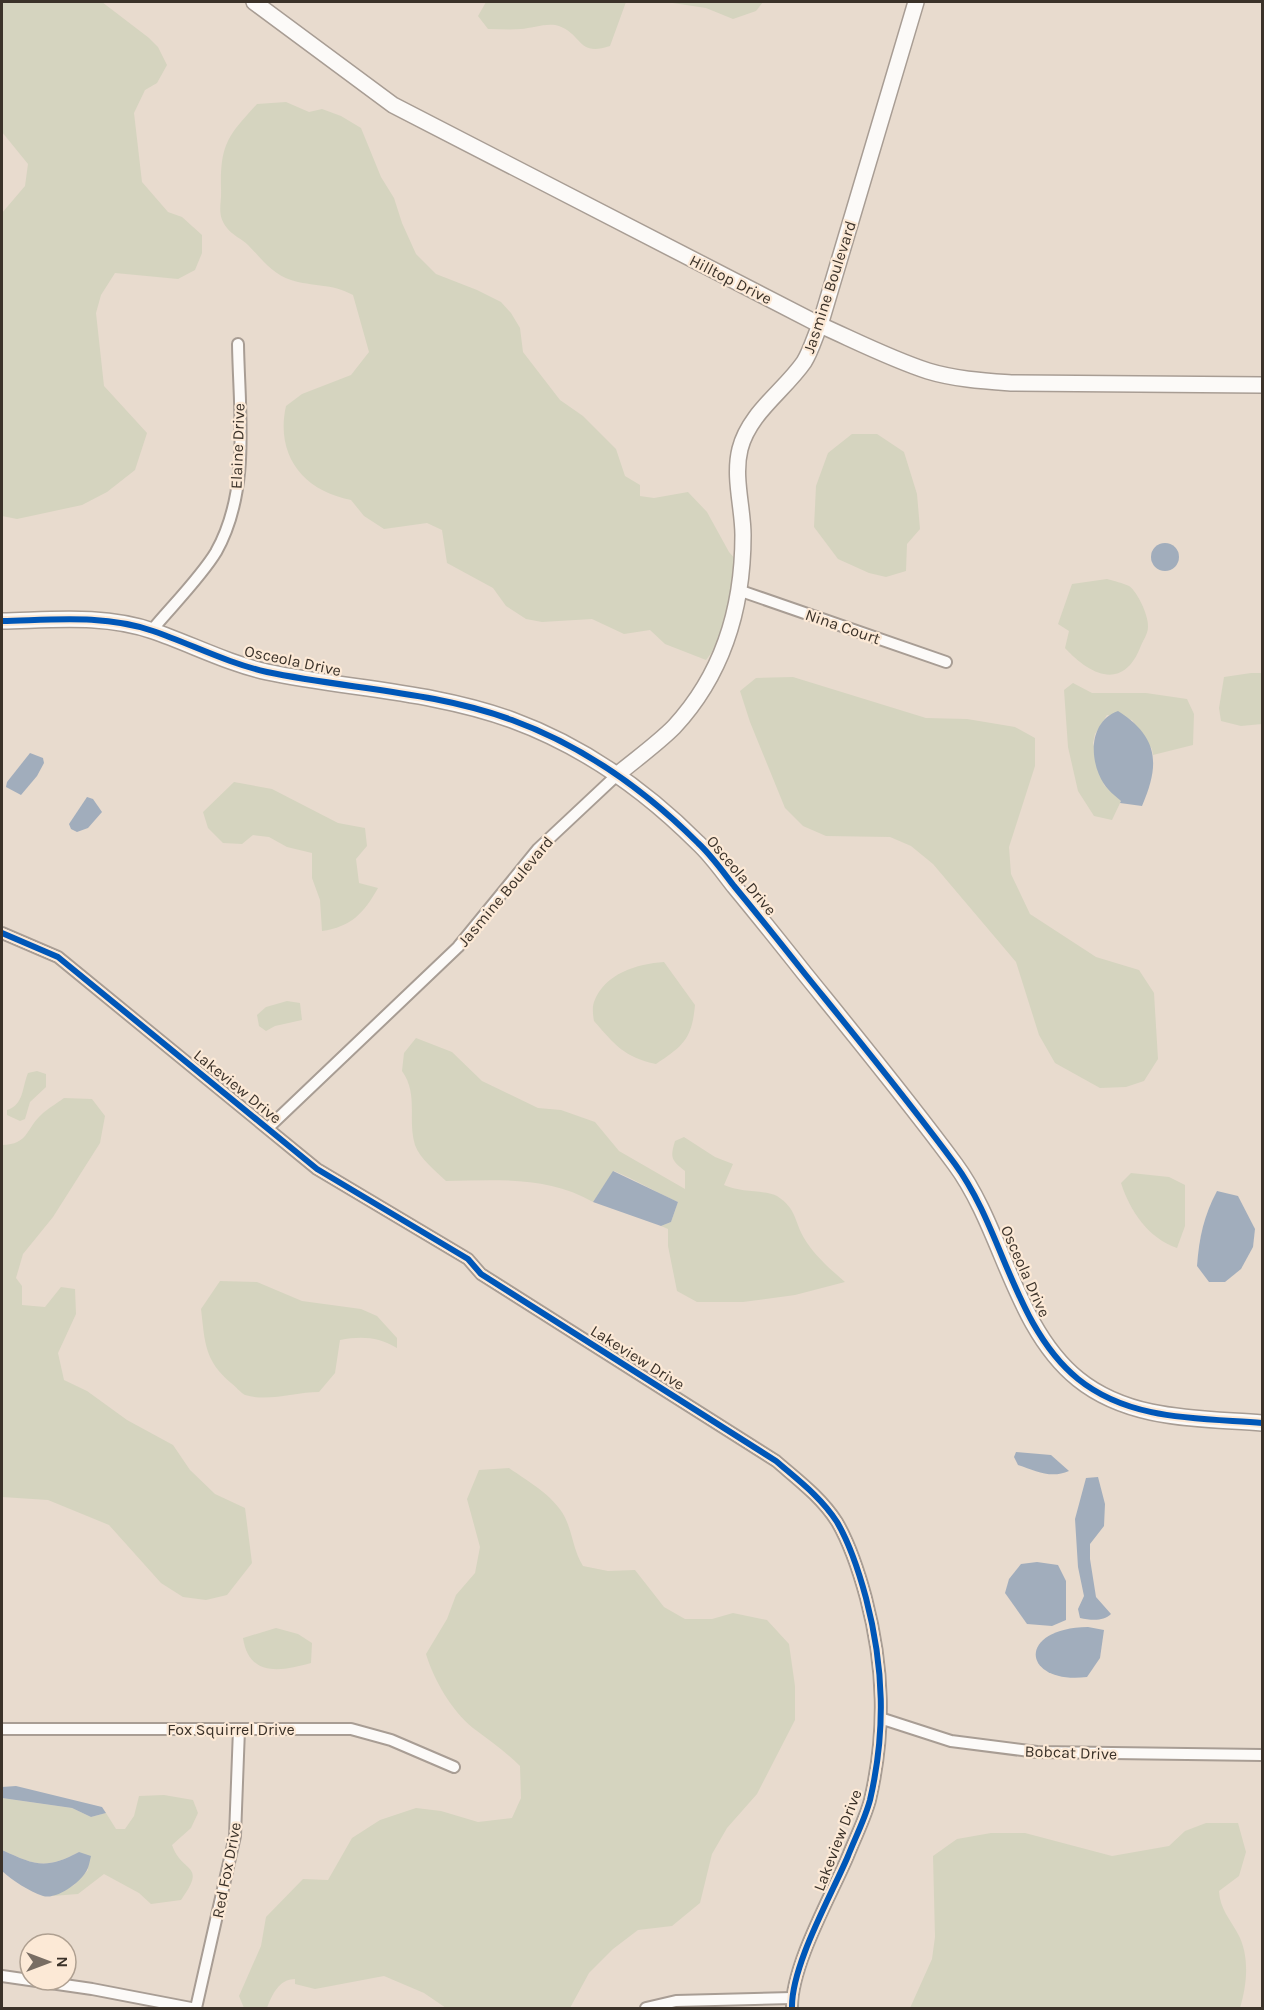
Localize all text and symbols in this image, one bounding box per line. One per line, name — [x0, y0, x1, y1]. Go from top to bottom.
street label: Jasmine Boulevard — [799, 218, 860, 356]
street label: Hilltop Drive — [686, 251, 775, 308]
street label: Elaine Drive — [227, 403, 248, 489]
street label: Nina Court — [803, 605, 883, 648]
street label: Osceola Drive — [243, 641, 343, 680]
street label: Jasmine Boulevard — [454, 832, 557, 950]
street label: Osceola Drive — [703, 832, 781, 919]
street label: Lakeview Drive — [190, 1045, 285, 1128]
street label: Osceola Drive — [997, 1222, 1054, 1320]
street label: Lakeview Drive — [587, 1321, 688, 1394]
street label: Fox Squirrel Drive — [167, 1720, 295, 1739]
street label: Bobcat Drive — [1024, 1741, 1117, 1764]
street label: Lakeview Drive — [809, 1787, 866, 1894]
street label: Red Fox Drive — [208, 1821, 245, 1920]
north arrow — [18, 1932, 78, 1992]
text: N — [53, 1956, 72, 1968]

